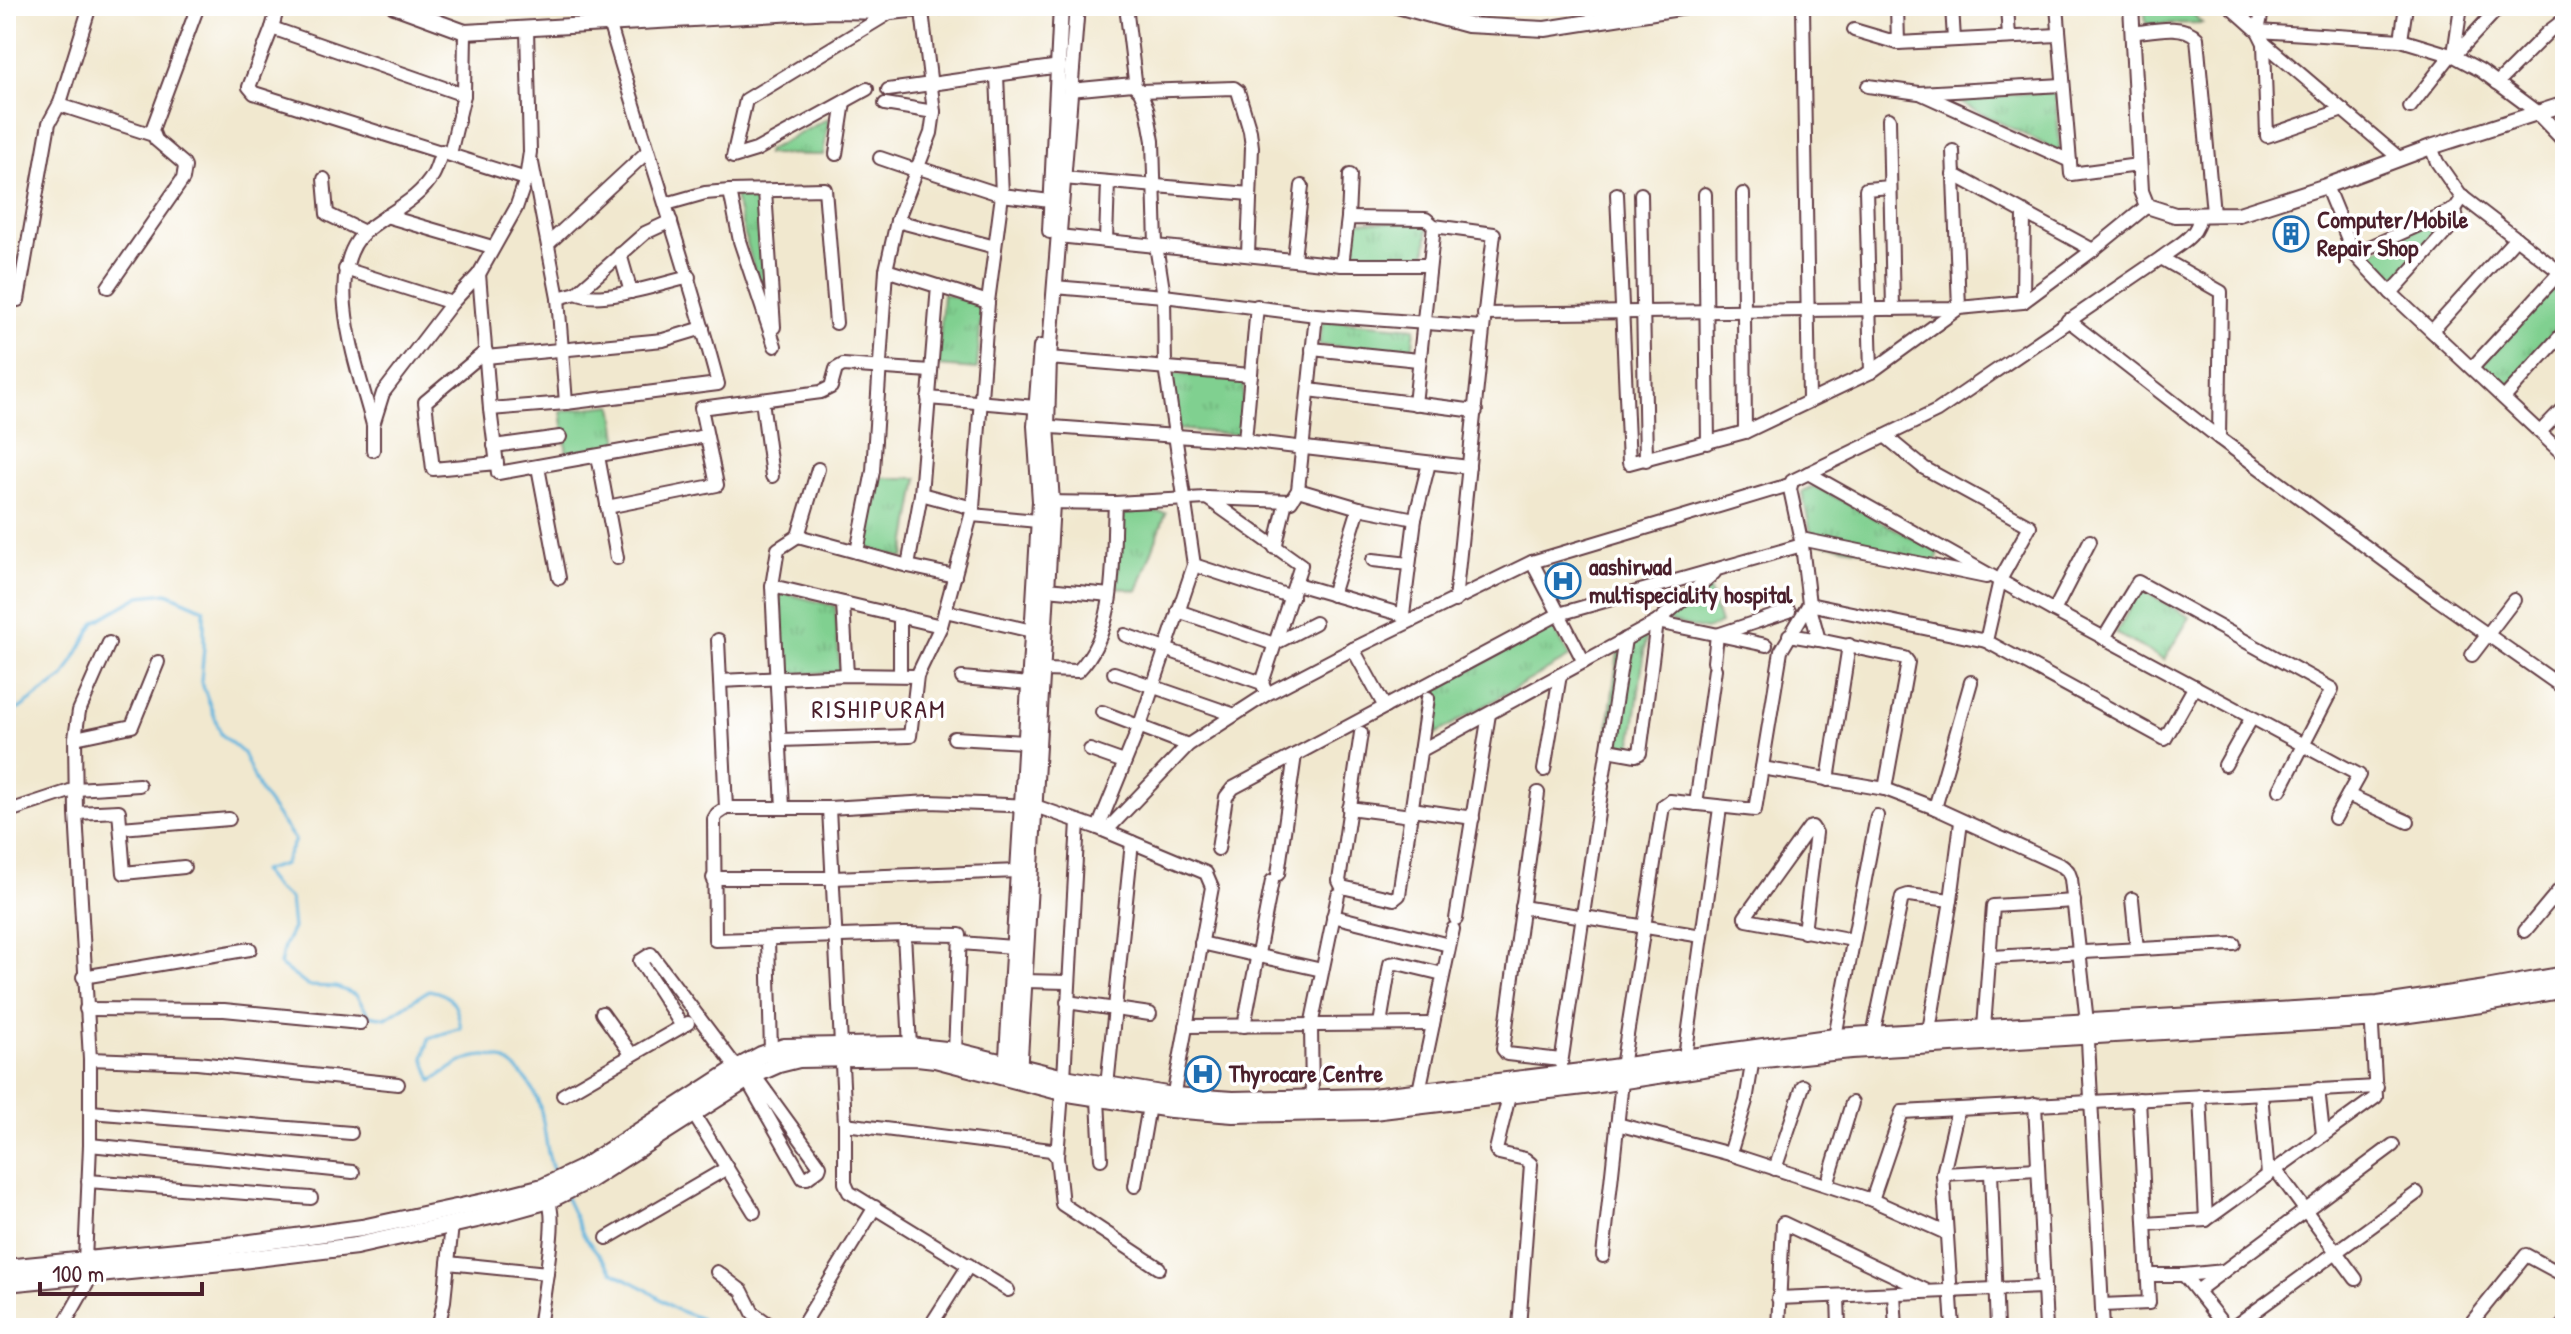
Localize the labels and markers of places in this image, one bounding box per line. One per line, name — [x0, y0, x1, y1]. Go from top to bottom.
place label: Computer/Mobile Repair Shop — [2317, 203, 2469, 264]
building icon: Computer/Mobile Repair Shop — [2272, 215, 2310, 253]
place label: aashirwad multispeciality hospital — [1589, 550, 1793, 611]
hospital icon: aashirwad multispeciality hospital — [1544, 562, 1582, 600]
hospital icon: Thyrocare Centre — [1184, 1055, 1222, 1093]
place label: Thyrocare Centre — [1228, 1057, 1383, 1090]

